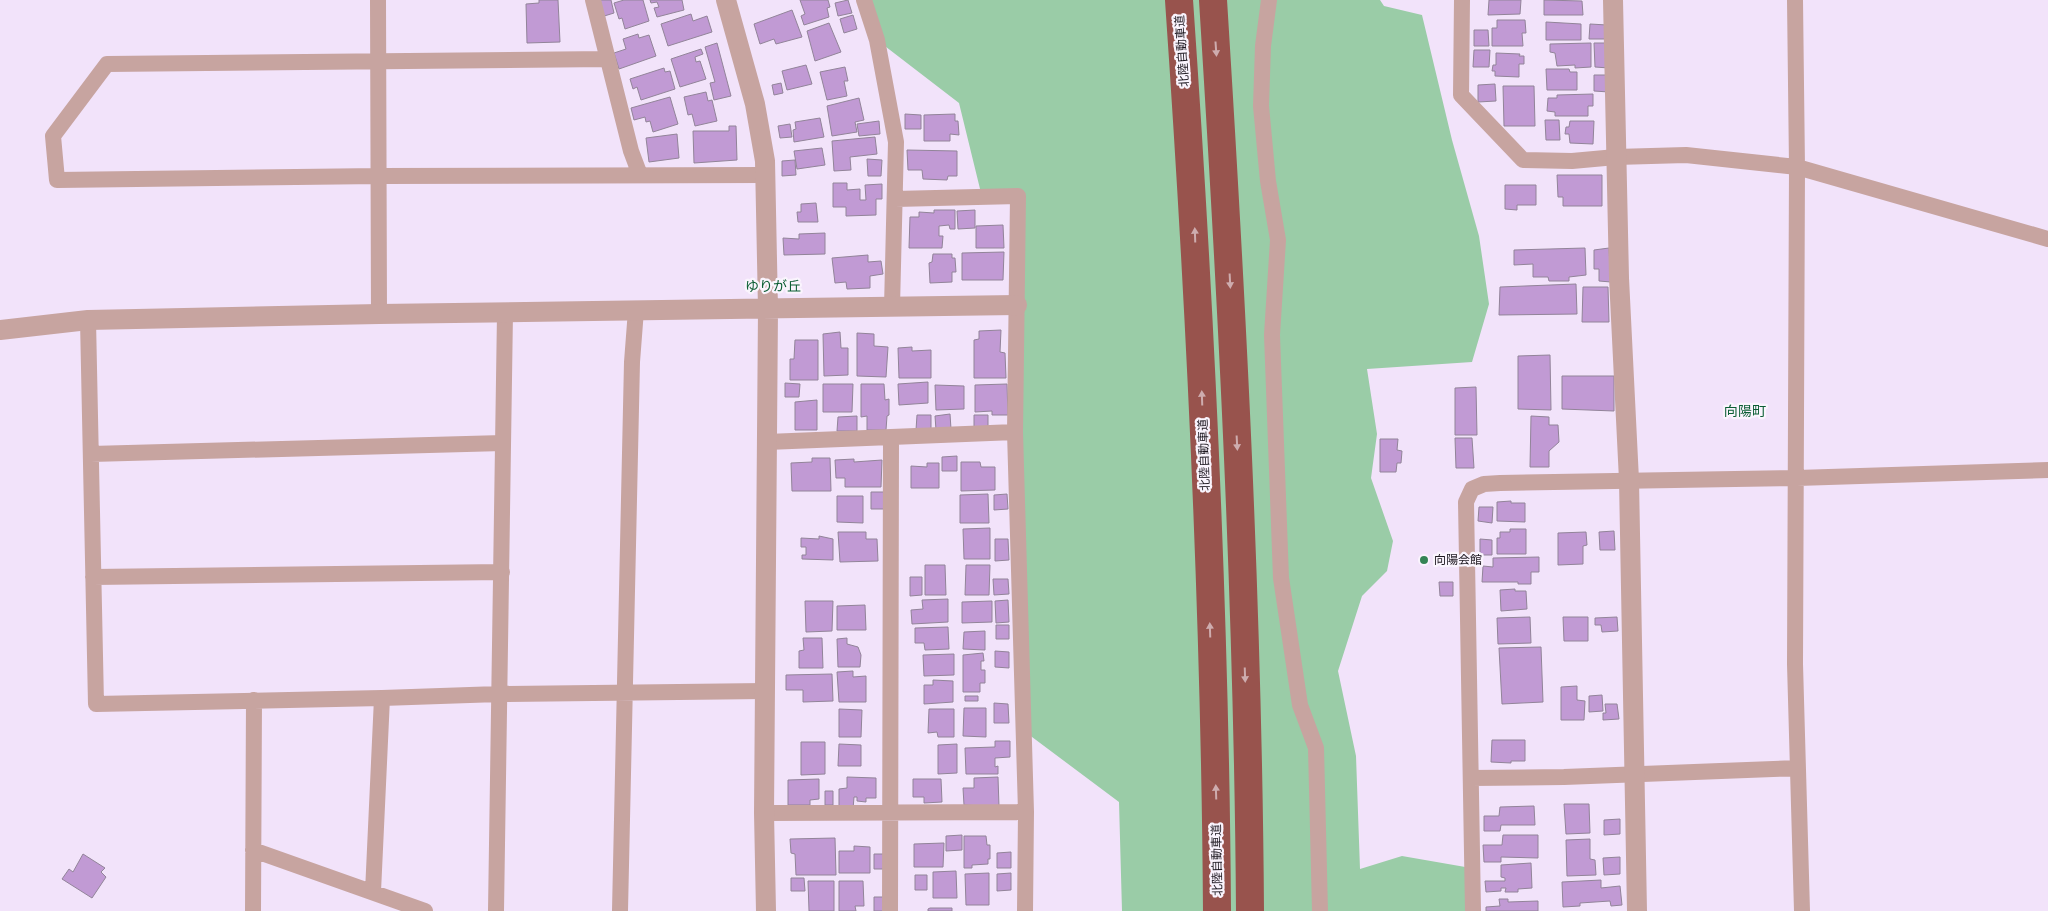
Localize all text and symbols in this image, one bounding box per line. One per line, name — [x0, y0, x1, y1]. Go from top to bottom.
street label: 北陸自動車道 — [1173, 15, 1191, 87]
one-way arrow — [1212, 41, 1220, 57]
one-way arrow — [1190, 227, 1198, 243]
one-way arrow — [1226, 273, 1234, 289]
district label: ゆりが丘 — [745, 278, 801, 294]
one-way arrow — [1197, 389, 1205, 405]
district label: 向陽町 — [1724, 403, 1766, 419]
street label: 北陸自動車道 — [1196, 419, 1212, 491]
one-way arrow — [1234, 435, 1242, 451]
place label: 向陽会館 — [1434, 553, 1482, 567]
marker: 向陽会館 — [1418, 554, 1430, 566]
one-way arrow — [1206, 622, 1214, 638]
one-way arrow — [1241, 668, 1249, 684]
one-way arrow — [1211, 784, 1219, 800]
street label: 北陸自動車道 — [1209, 824, 1225, 896]

